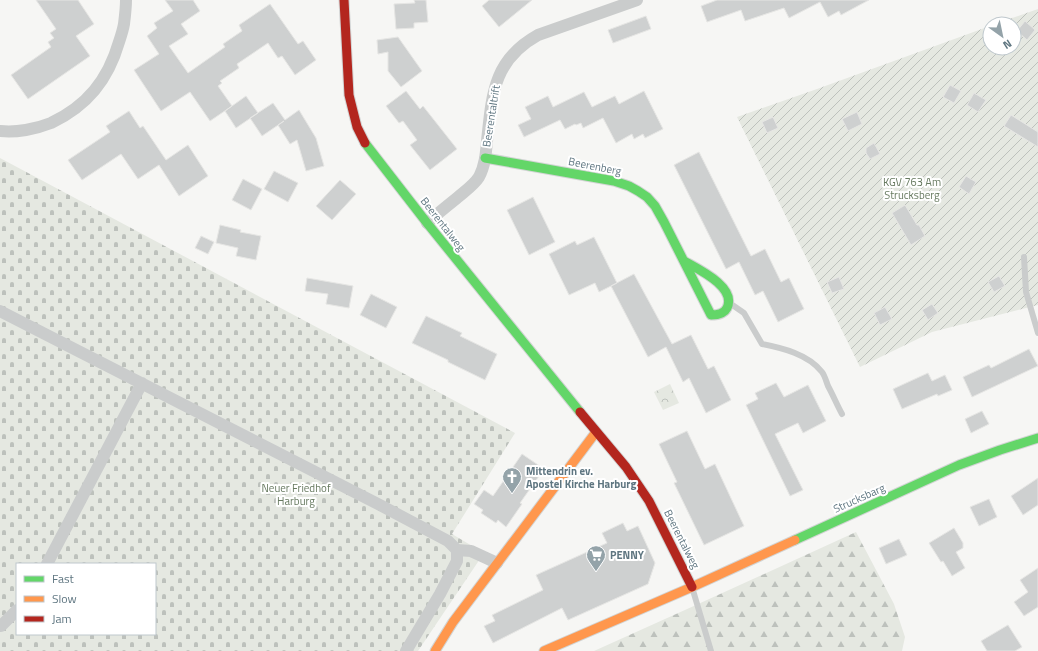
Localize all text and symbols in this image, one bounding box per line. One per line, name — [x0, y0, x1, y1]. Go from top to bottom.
north arrow — [982, 16, 1022, 56]
text: N — [1000, 36, 1015, 53]
street label: Beerentaltrift — [478, 84, 504, 148]
street label: Beerenberg — [567, 153, 623, 179]
park label: KGV 763 Am Strucksberg — [883, 174, 941, 203]
street label: Beerentalweg — [417, 194, 469, 255]
place label: Mittendrin ev. Apostel Kirche Harburg — [526, 463, 636, 492]
church icon: Mittendrin ev. Apostel Kirche Harburg — [501, 466, 523, 494]
street label: Strucksbarg — [831, 479, 888, 517]
park label: Neuer Friedhof Harburg — [261, 480, 331, 509]
street label: Beerentalweg — [660, 507, 704, 572]
supermarket icon: PENNY — [585, 544, 607, 572]
place label: PENNY — [610, 547, 645, 563]
legend — [16, 563, 156, 635]
text: Fast — [52, 569, 75, 588]
text: Slow — [52, 589, 77, 608]
text: Jam — [52, 609, 72, 628]

